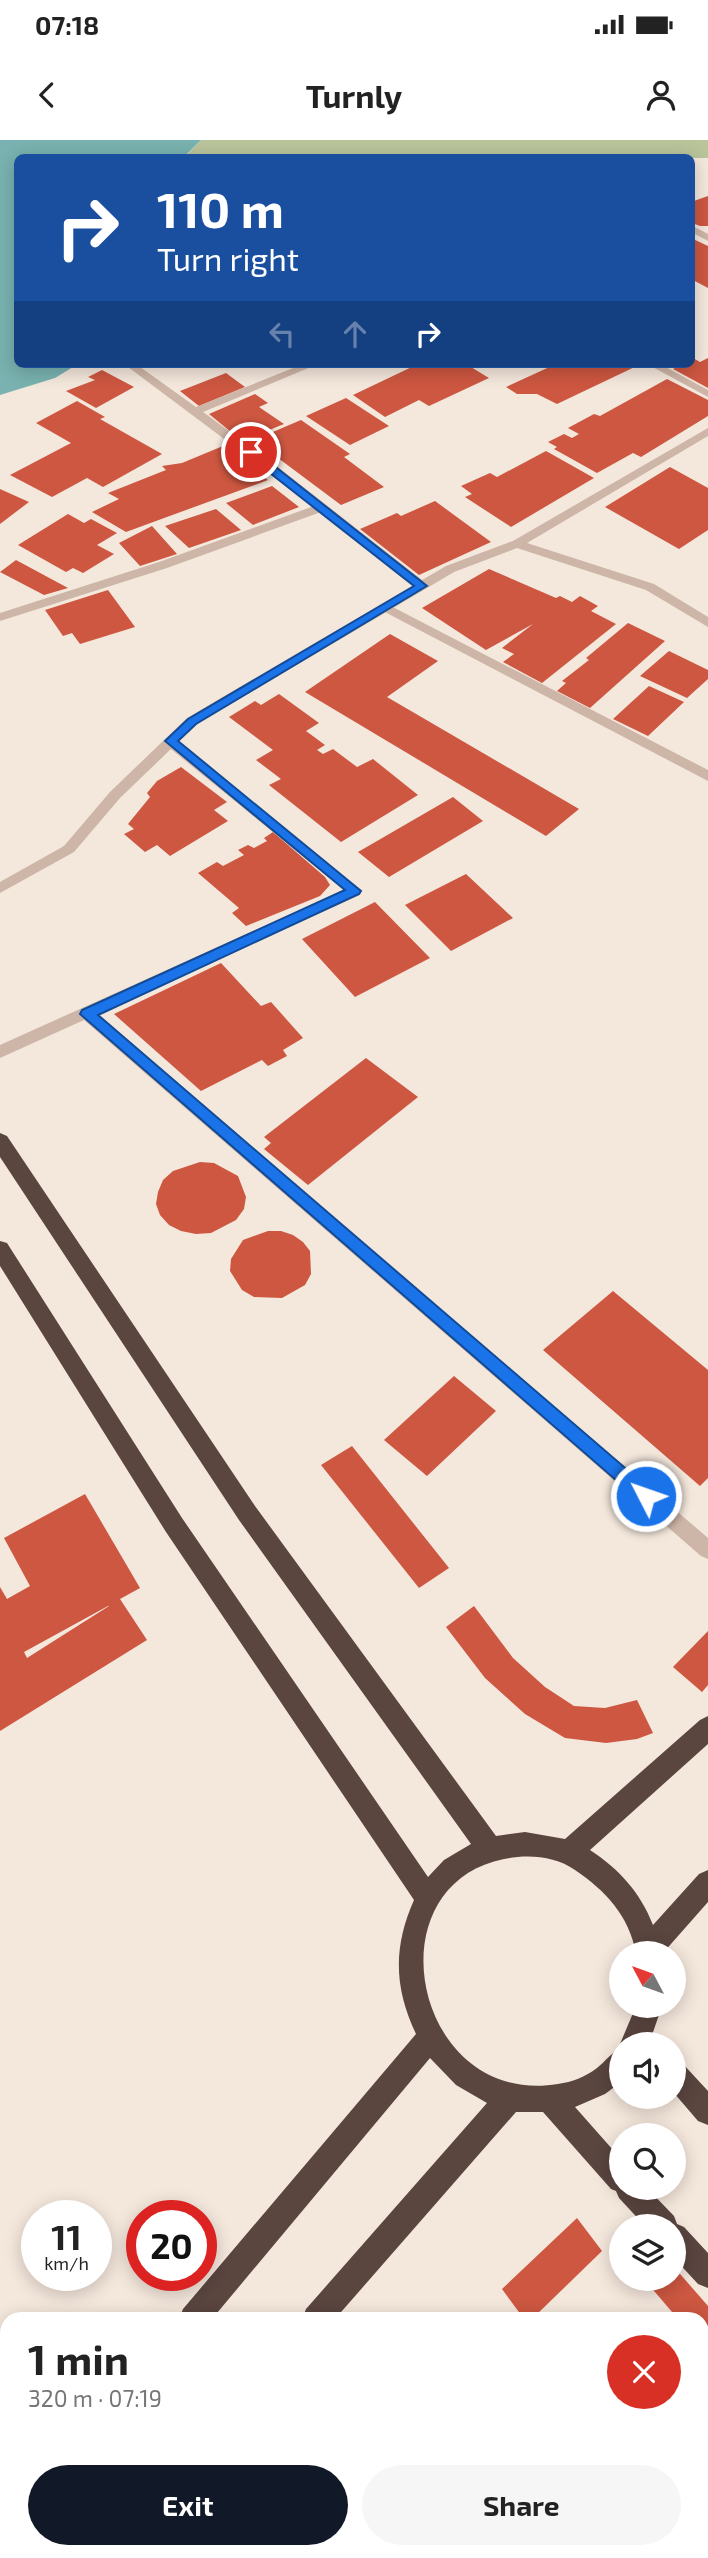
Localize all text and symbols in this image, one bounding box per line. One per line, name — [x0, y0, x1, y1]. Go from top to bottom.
text: 07:18 — [35, 9, 99, 40]
icon: back — [28, 76, 66, 114]
text: Turnly — [306, 76, 402, 114]
icon: person — [642, 76, 680, 114]
text: 110 m — [157, 179, 284, 238]
icon: right — [42, 182, 133, 273]
text: Turn right — [157, 239, 299, 277]
icon: left — [263, 315, 301, 353]
icon: ahead — [336, 315, 374, 353]
icon: right — [409, 315, 447, 353]
pin — [221, 422, 281, 482]
icon: arrive — [232, 433, 270, 471]
position arrow — [609, 1459, 683, 1533]
north arrow — [609, 1941, 686, 2018]
map controls — [609, 1941, 686, 2291]
button: sound — [609, 2032, 686, 2109]
button: search — [609, 2123, 686, 2200]
speed limit sign: 20 — [126, 2200, 217, 2291]
button: layers — [609, 2214, 686, 2291]
text: 11 — [51, 2215, 82, 2257]
text: km/h — [44, 2252, 89, 2274]
text: 1 min — [28, 2333, 129, 2383]
button: close — [607, 2335, 681, 2409]
text: 320 m · 07:19 — [28, 2384, 162, 2412]
button: Exit — [28, 2465, 348, 2545]
button: Share — [362, 2465, 681, 2545]

